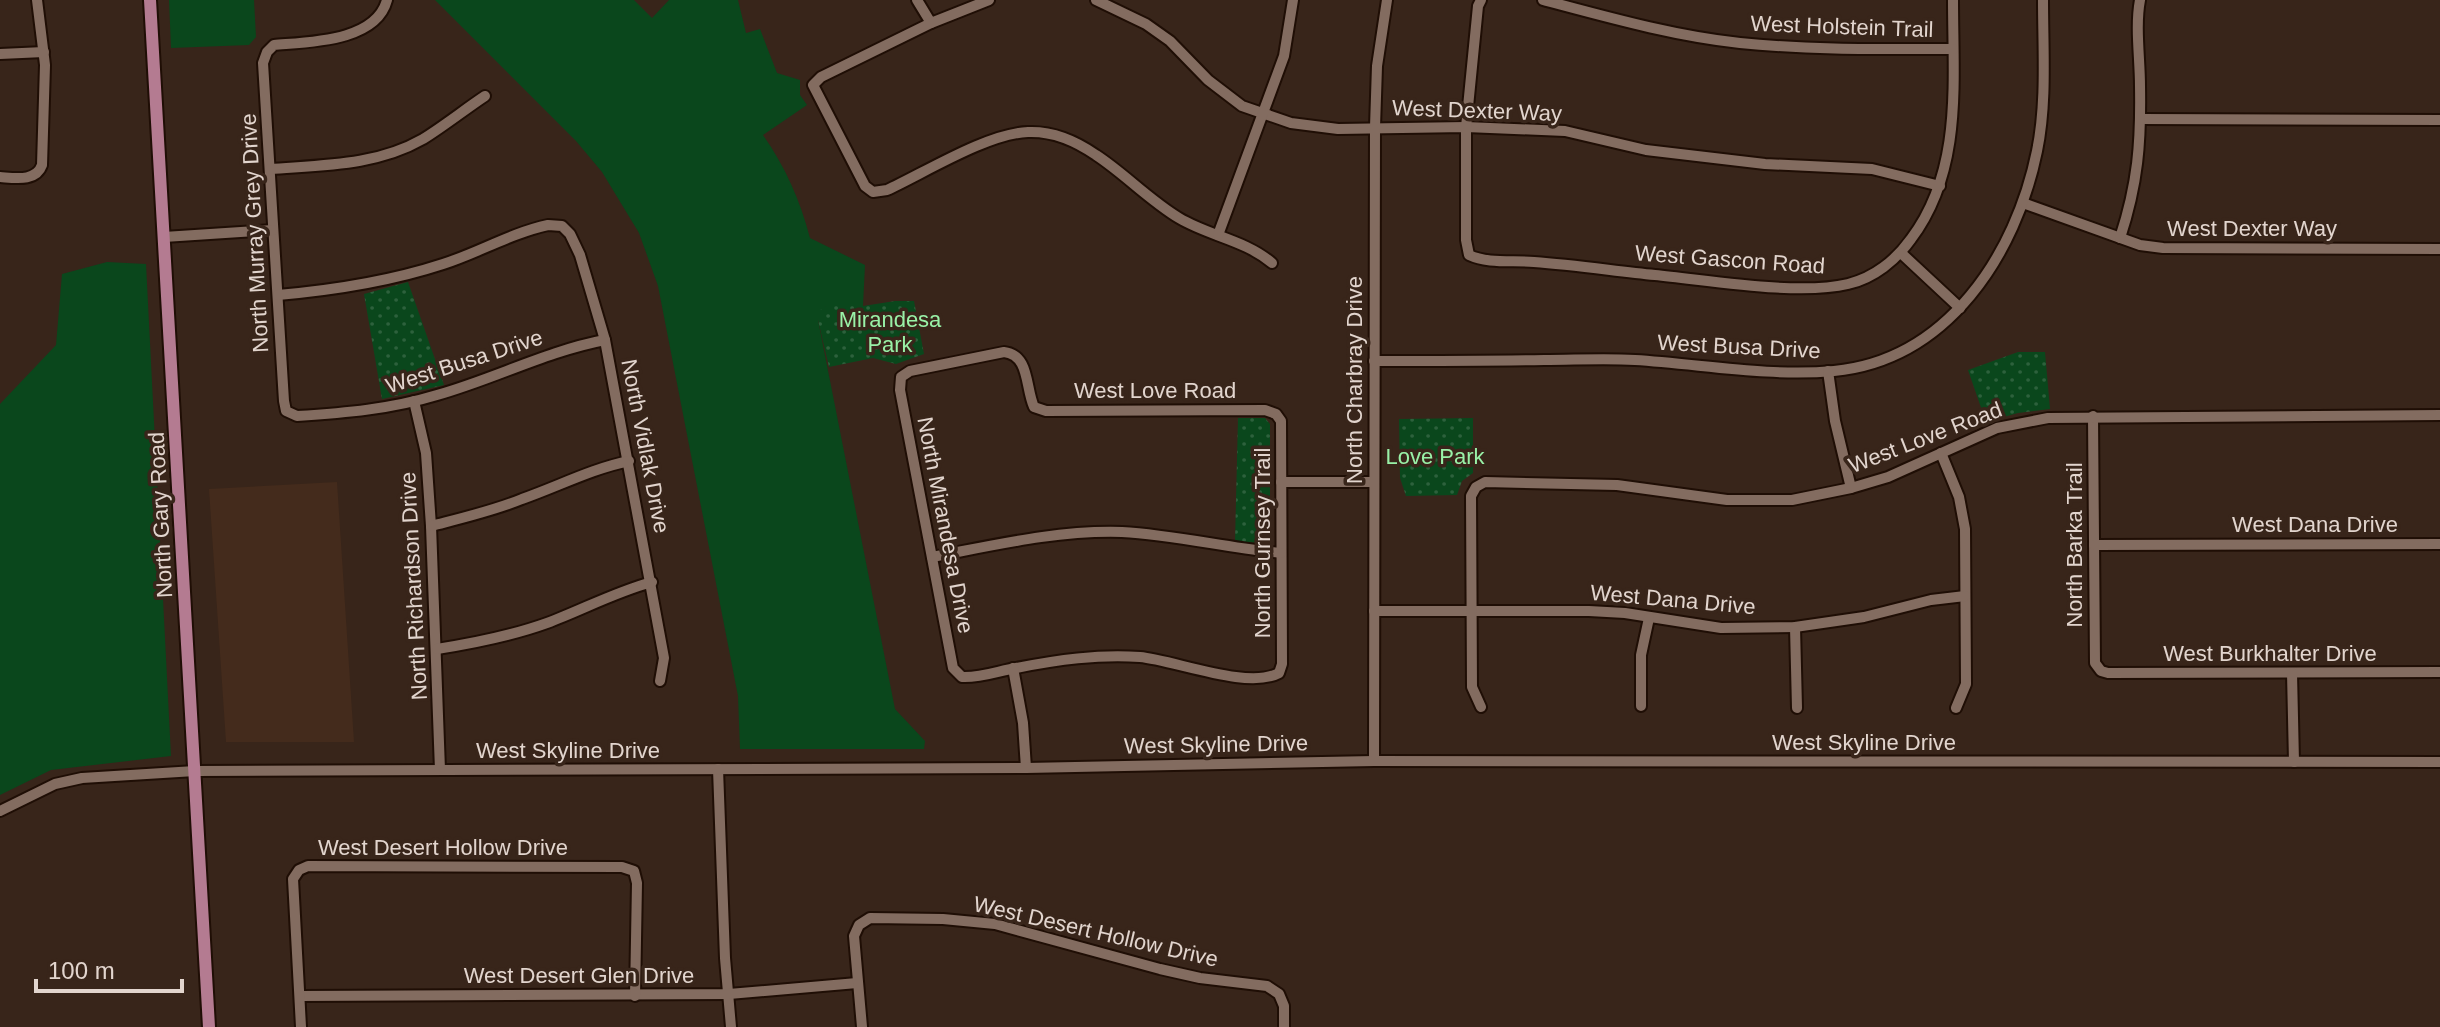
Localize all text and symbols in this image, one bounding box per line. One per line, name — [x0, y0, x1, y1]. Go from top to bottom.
street label: West Holstein Trail — [1750, 11, 1934, 42]
street label: West Dexter Way — [1392, 95, 1562, 126]
street label: North Murray Grey Drive — [236, 113, 273, 353]
street label: West Dexter Way — [2167, 216, 2337, 241]
street label: West Gascon Road — [1634, 240, 1826, 279]
street label: North Charbray Drive — [1342, 276, 1367, 484]
park label: Mirandesa Park — [839, 307, 942, 357]
street label: West Busa Drive — [383, 324, 546, 399]
street label: West Busa Drive — [1657, 330, 1821, 363]
street label: North Vidlak Drive — [616, 357, 675, 535]
street label: West Love Road — [1074, 378, 1236, 403]
street label: West Love Road — [1845, 397, 2005, 478]
street label: North Mirandesa Drive — [912, 415, 979, 635]
street label: North Gary Road — [144, 431, 177, 599]
park label: Love Park — [1385, 444, 1486, 469]
street label: North Gurnsey Trail — [1250, 448, 1275, 638]
street label: North Barka Trail — [2062, 462, 2087, 628]
street label: North Richardson Drive — [395, 471, 432, 701]
street label: West Dana Drive — [2232, 512, 2398, 537]
street label: West Dana Drive — [1589, 580, 1757, 619]
street label: West Burkhalter Drive — [2163, 641, 2377, 666]
street label: West Skyline Drive — [1124, 730, 1308, 759]
street label: West Skyline Drive — [1772, 730, 1956, 755]
street label: West Skyline Drive — [476, 738, 660, 763]
street label: West Desert Hollow Drive — [318, 835, 568, 860]
street label: West Desert Hollow Drive — [971, 891, 1221, 972]
scale bar — [36, 943, 182, 993]
text: 100 m — [48, 957, 115, 984]
street label: West Desert Glen Drive — [464, 963, 694, 988]

